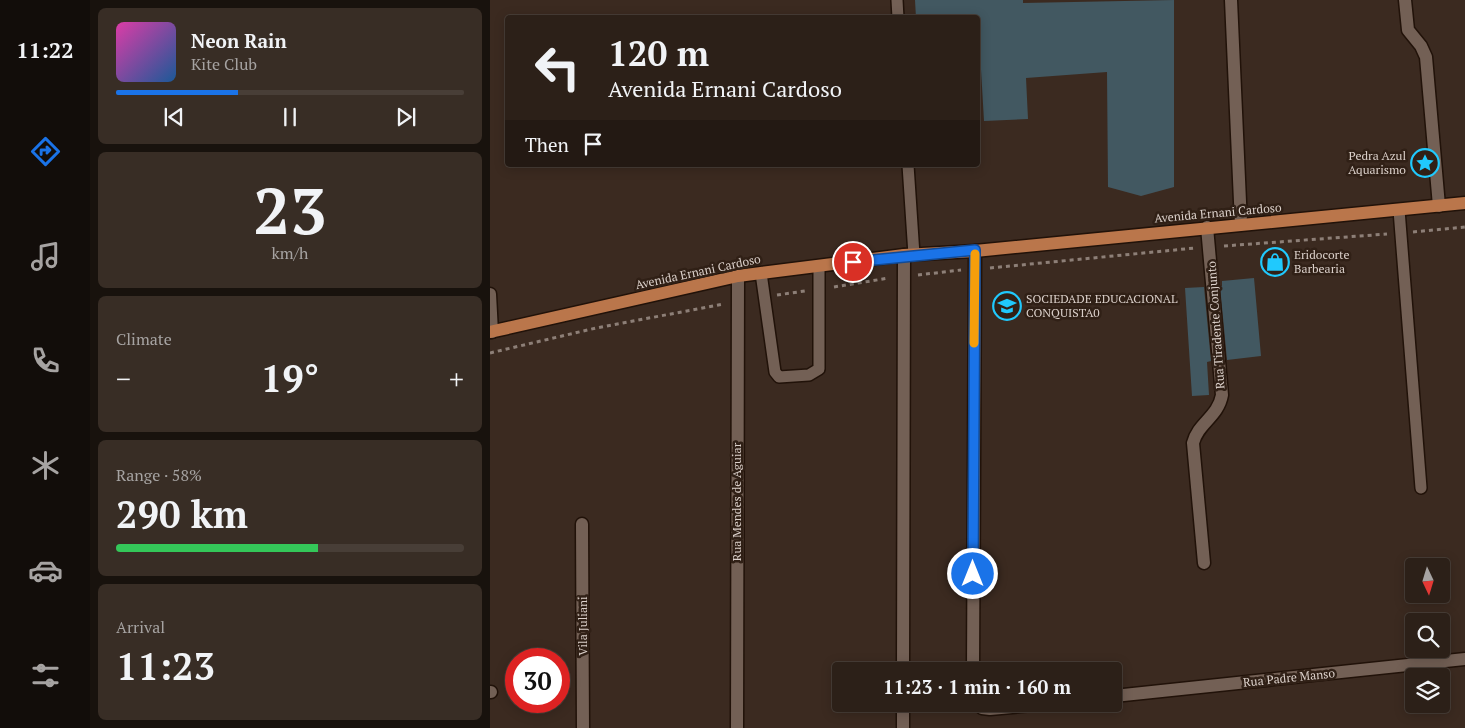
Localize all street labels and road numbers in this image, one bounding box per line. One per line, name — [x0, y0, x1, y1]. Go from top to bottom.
street label: Avenida Ernani Cardoso — [1154, 199, 1283, 226]
street label: Avenida Ernani Cardoso — [634, 251, 762, 292]
street label: Rua Tiradente Conjunto — [1204, 260, 1227, 390]
street label: Rua Mendes de Aguiar — [729, 442, 744, 561]
street label: Vila Juliani — [575, 596, 590, 656]
street label: Rua Padre Manso — [1242, 665, 1336, 690]

